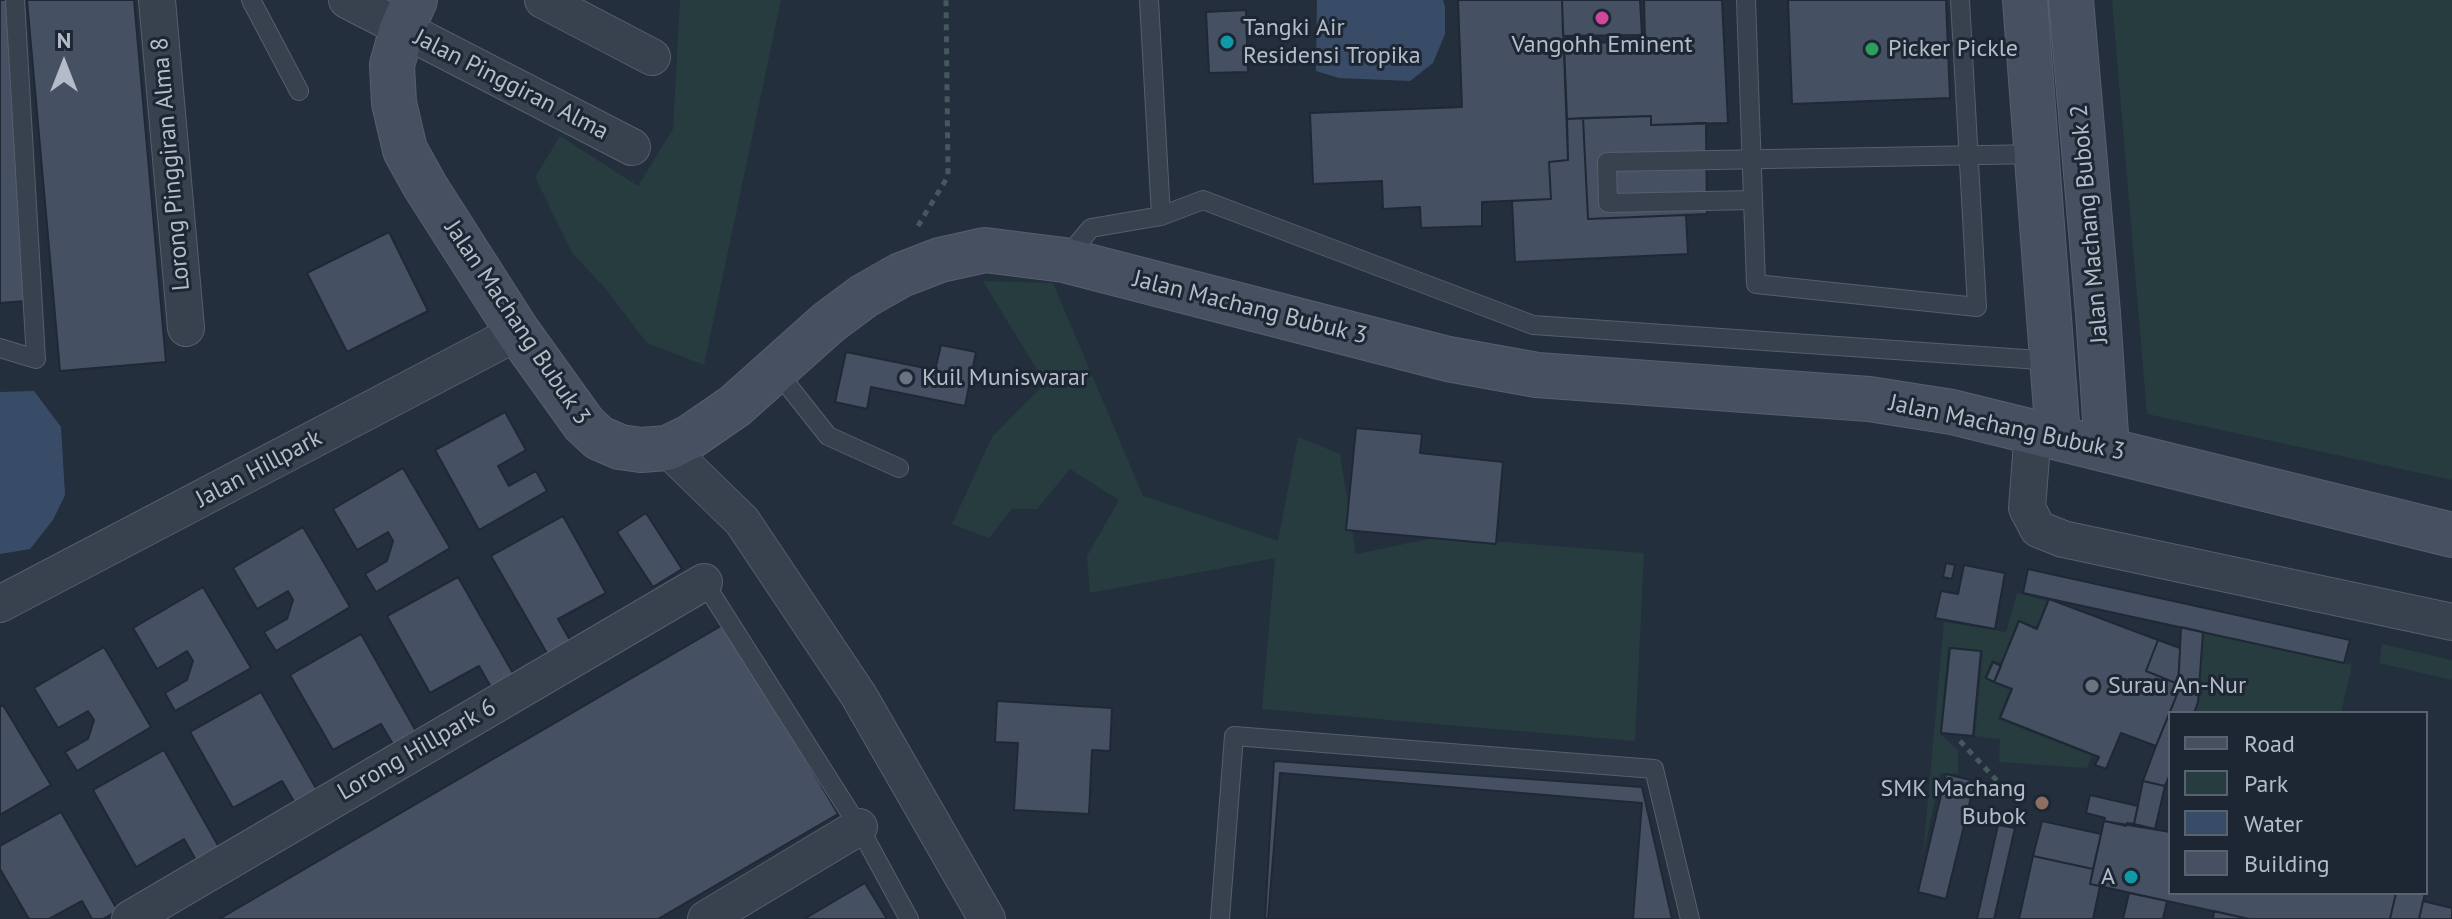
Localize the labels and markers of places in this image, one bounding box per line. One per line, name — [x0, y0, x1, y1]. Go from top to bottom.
marker: Vangohh Eminent — [1593, 9, 1611, 27]
place label: Tangki Air Residensi Tropika — [1243, 14, 1421, 70]
place label: Vangohh Eminent — [1511, 31, 1693, 59]
marker: Tangki Air Residensi Tropika — [1218, 33, 1236, 51]
place label: Picker Pickle — [1888, 35, 2018, 63]
marker: Picker Pickle — [1863, 40, 1881, 58]
place label: Kuil Muniswarar — [922, 364, 1088, 392]
marker: Kuil Muniswarar — [897, 369, 915, 387]
place label: Surau An-Nur — [2108, 672, 2246, 700]
marker: Surau An-Nur — [2083, 677, 2101, 695]
place label: SMK Machang Bubok — [1880, 775, 2026, 831]
marker: SMK Machang Bubok — [2033, 794, 2051, 812]
place label: A — [2101, 863, 2115, 891]
marker: A — [2122, 868, 2140, 886]

